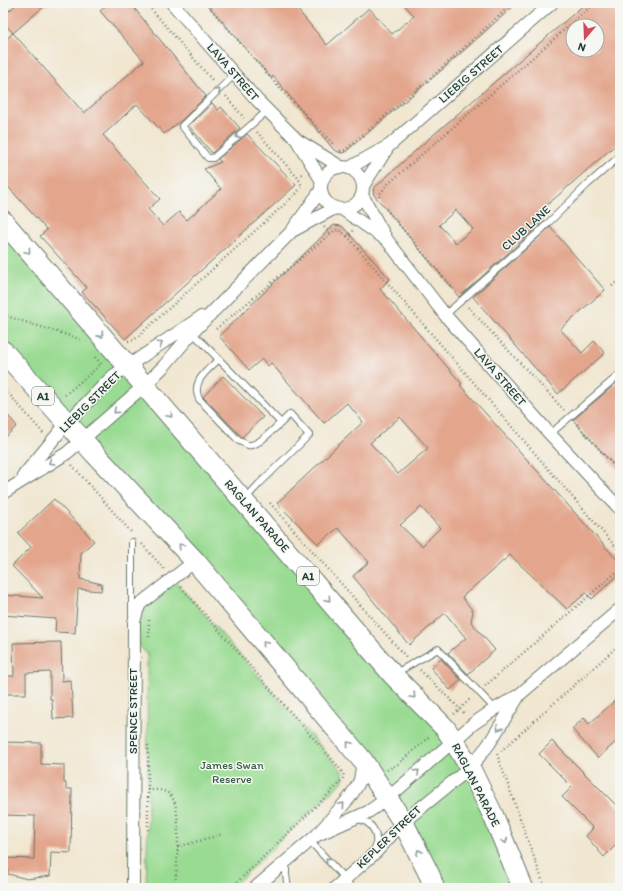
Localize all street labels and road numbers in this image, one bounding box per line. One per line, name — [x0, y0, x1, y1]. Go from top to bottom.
street label: LAVA STREET — [204, 40, 262, 104]
street label: LIEBIG STREET — [436, 42, 506, 106]
street label: CLUB LANE — [499, 202, 554, 254]
street label: LAVA STREET — [471, 345, 529, 409]
street label: LIEBIG STREET — [56, 368, 124, 436]
road number: A1 — [32, 387, 54, 405]
street label: RAGLAN PARADE — [222, 477, 293, 556]
road number: A1 — [297, 567, 319, 585]
street label: SPENCE STREET — [126, 668, 140, 754]
street label: RAGLAN PARADE — [449, 741, 503, 829]
street label: KEPLER STREET — [354, 802, 424, 871]

